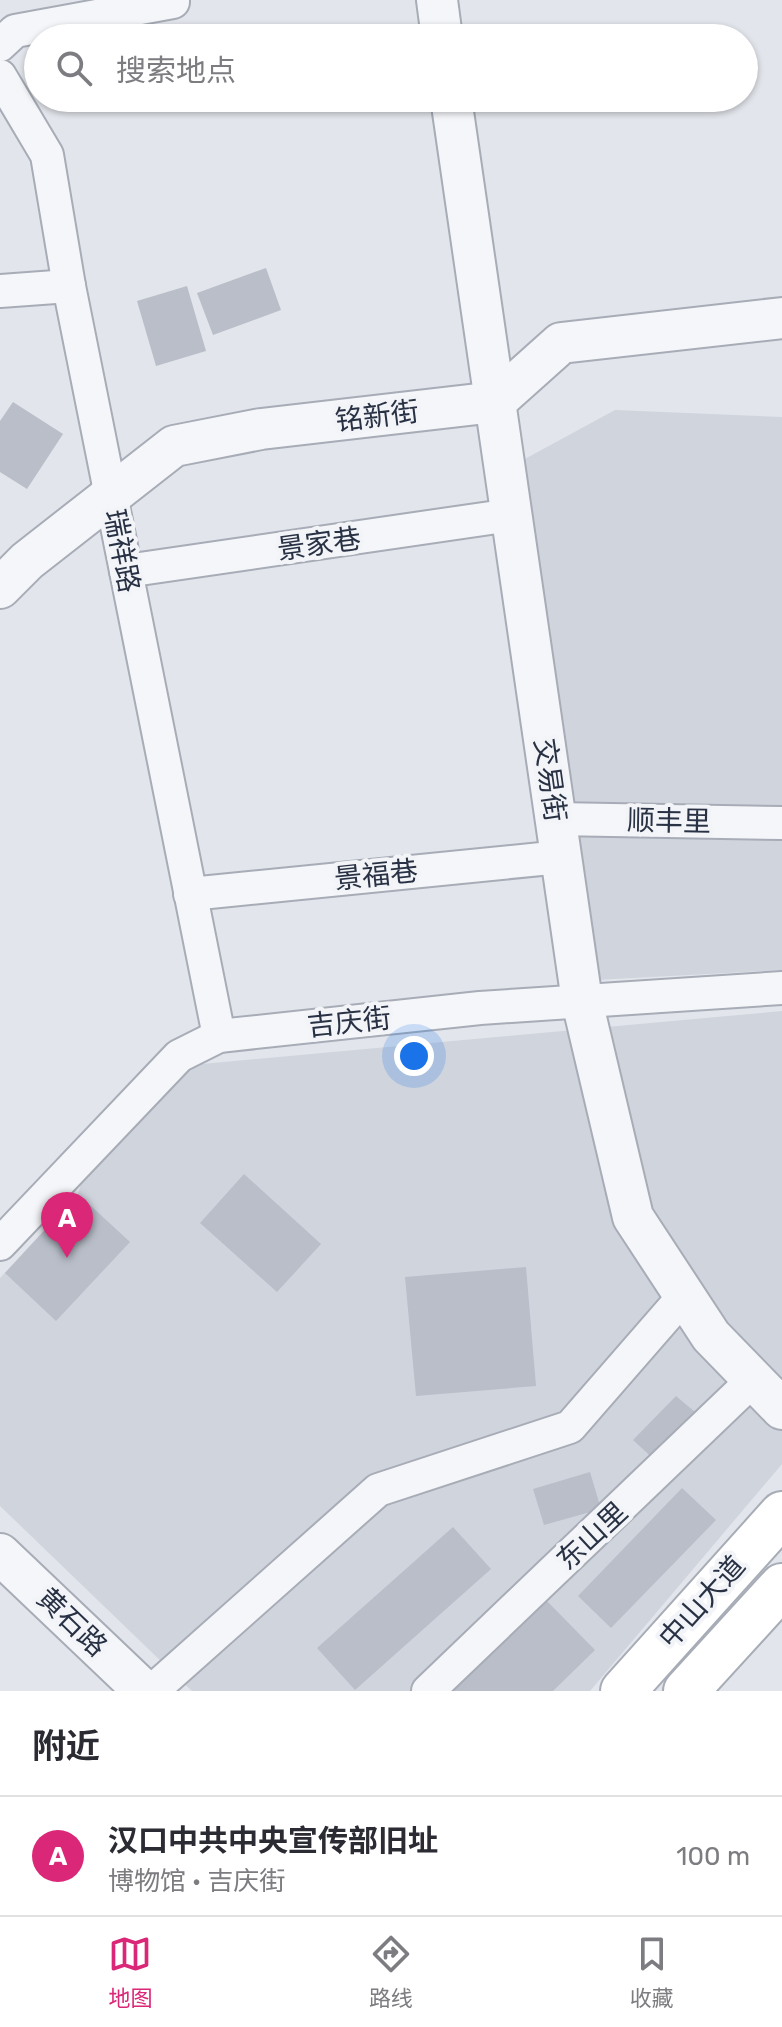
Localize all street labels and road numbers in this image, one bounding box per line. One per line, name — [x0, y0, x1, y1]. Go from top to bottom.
street label: 铭新街 — [333, 395, 421, 437]
street label: 瑞祥路 — [98, 507, 146, 595]
street label: 景家巷 — [275, 522, 363, 566]
street label: 交易街 — [528, 736, 572, 824]
street label: 顺丰里 — [627, 804, 711, 838]
street label: 景福巷 — [332, 854, 420, 896]
street label: 吉庆街 — [305, 1001, 393, 1043]
street label: 东山里 — [550, 1495, 634, 1577]
street label: 中山大道 — [652, 1549, 752, 1655]
street label: 黄石路 — [30, 1581, 114, 1663]

